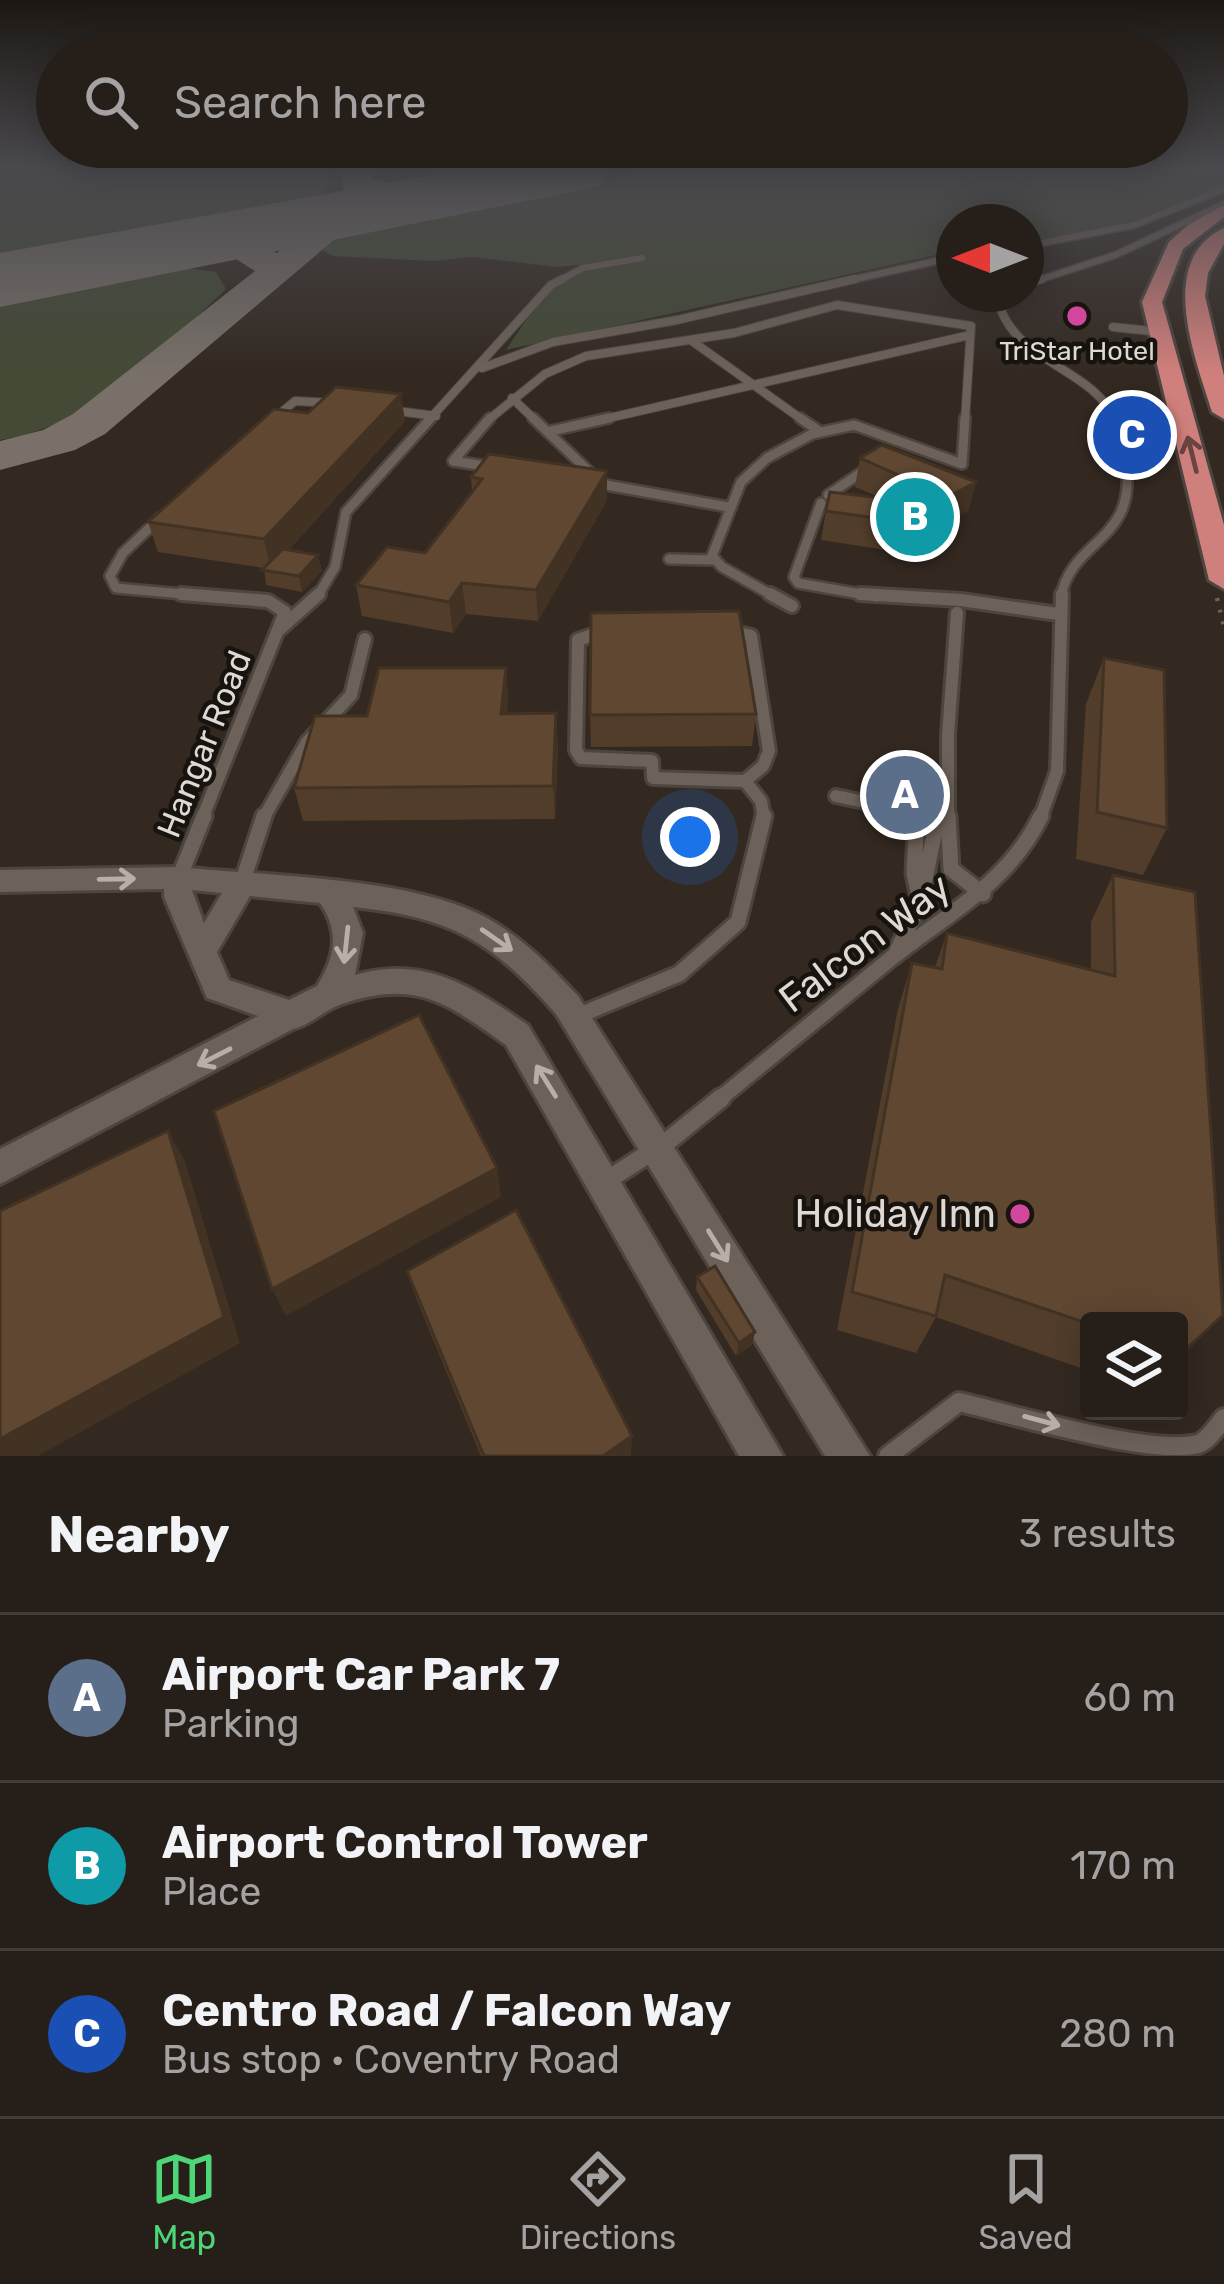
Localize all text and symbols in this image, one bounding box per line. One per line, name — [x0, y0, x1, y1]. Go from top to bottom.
search box — [36, 36, 1188, 168]
icon: search — [78, 69, 144, 135]
text: Search here — [174, 76, 426, 129]
north arrow — [936, 204, 1044, 312]
marker: TriStar Hotel — [1064, 303, 1090, 329]
place label: TriStar Hotel — [999, 335, 1155, 367]
pin: C — [1093, 390, 1171, 480]
one-way arrow — [1180, 436, 1202, 474]
pin: B — [876, 472, 954, 562]
street label: Hangar Road — [149, 645, 259, 843]
pin: A — [866, 750, 944, 840]
your location — [660, 807, 720, 867]
street label: Falcon Way — [770, 864, 960, 1022]
one-way arrow — [97, 867, 136, 890]
one-way arrow — [334, 925, 357, 964]
one-way arrow — [480, 927, 513, 952]
one-way arrow — [198, 1046, 233, 1069]
one-way arrow — [533, 1065, 558, 1099]
place label: Holiday Inn — [795, 1191, 996, 1237]
marker: Holiday Inn — [1007, 1201, 1033, 1227]
one-way arrow — [705, 1229, 730, 1263]
map controls — [1080, 1312, 1188, 1420]
button: layers — [1080, 1312, 1188, 1420]
one-way arrow — [1023, 1412, 1061, 1434]
text: Nearby — [48, 1504, 230, 1565]
text: 3 results — [1019, 1511, 1176, 1557]
text: Airport Car Park 7 — [162, 1648, 560, 1701]
text: A — [73, 1675, 101, 1721]
text: 60 m — [1083, 1675, 1176, 1721]
text: Parking — [162, 1701, 300, 1747]
text: Airport Control Tower — [162, 1816, 648, 1869]
text: B — [73, 1843, 101, 1889]
text: 170 m — [1070, 1843, 1176, 1889]
text: Place — [162, 1869, 261, 1915]
text: Centro Road / Falcon Way — [162, 1984, 731, 2037]
text: C — [73, 2011, 101, 2057]
text: 280 m — [1059, 2011, 1176, 2057]
text: Bus stop · Coventry Road — [162, 2037, 620, 2083]
tab: Map — [151, 2146, 217, 2257]
tab: Directions — [520, 2146, 676, 2257]
tab: Saved — [979, 2146, 1073, 2257]

